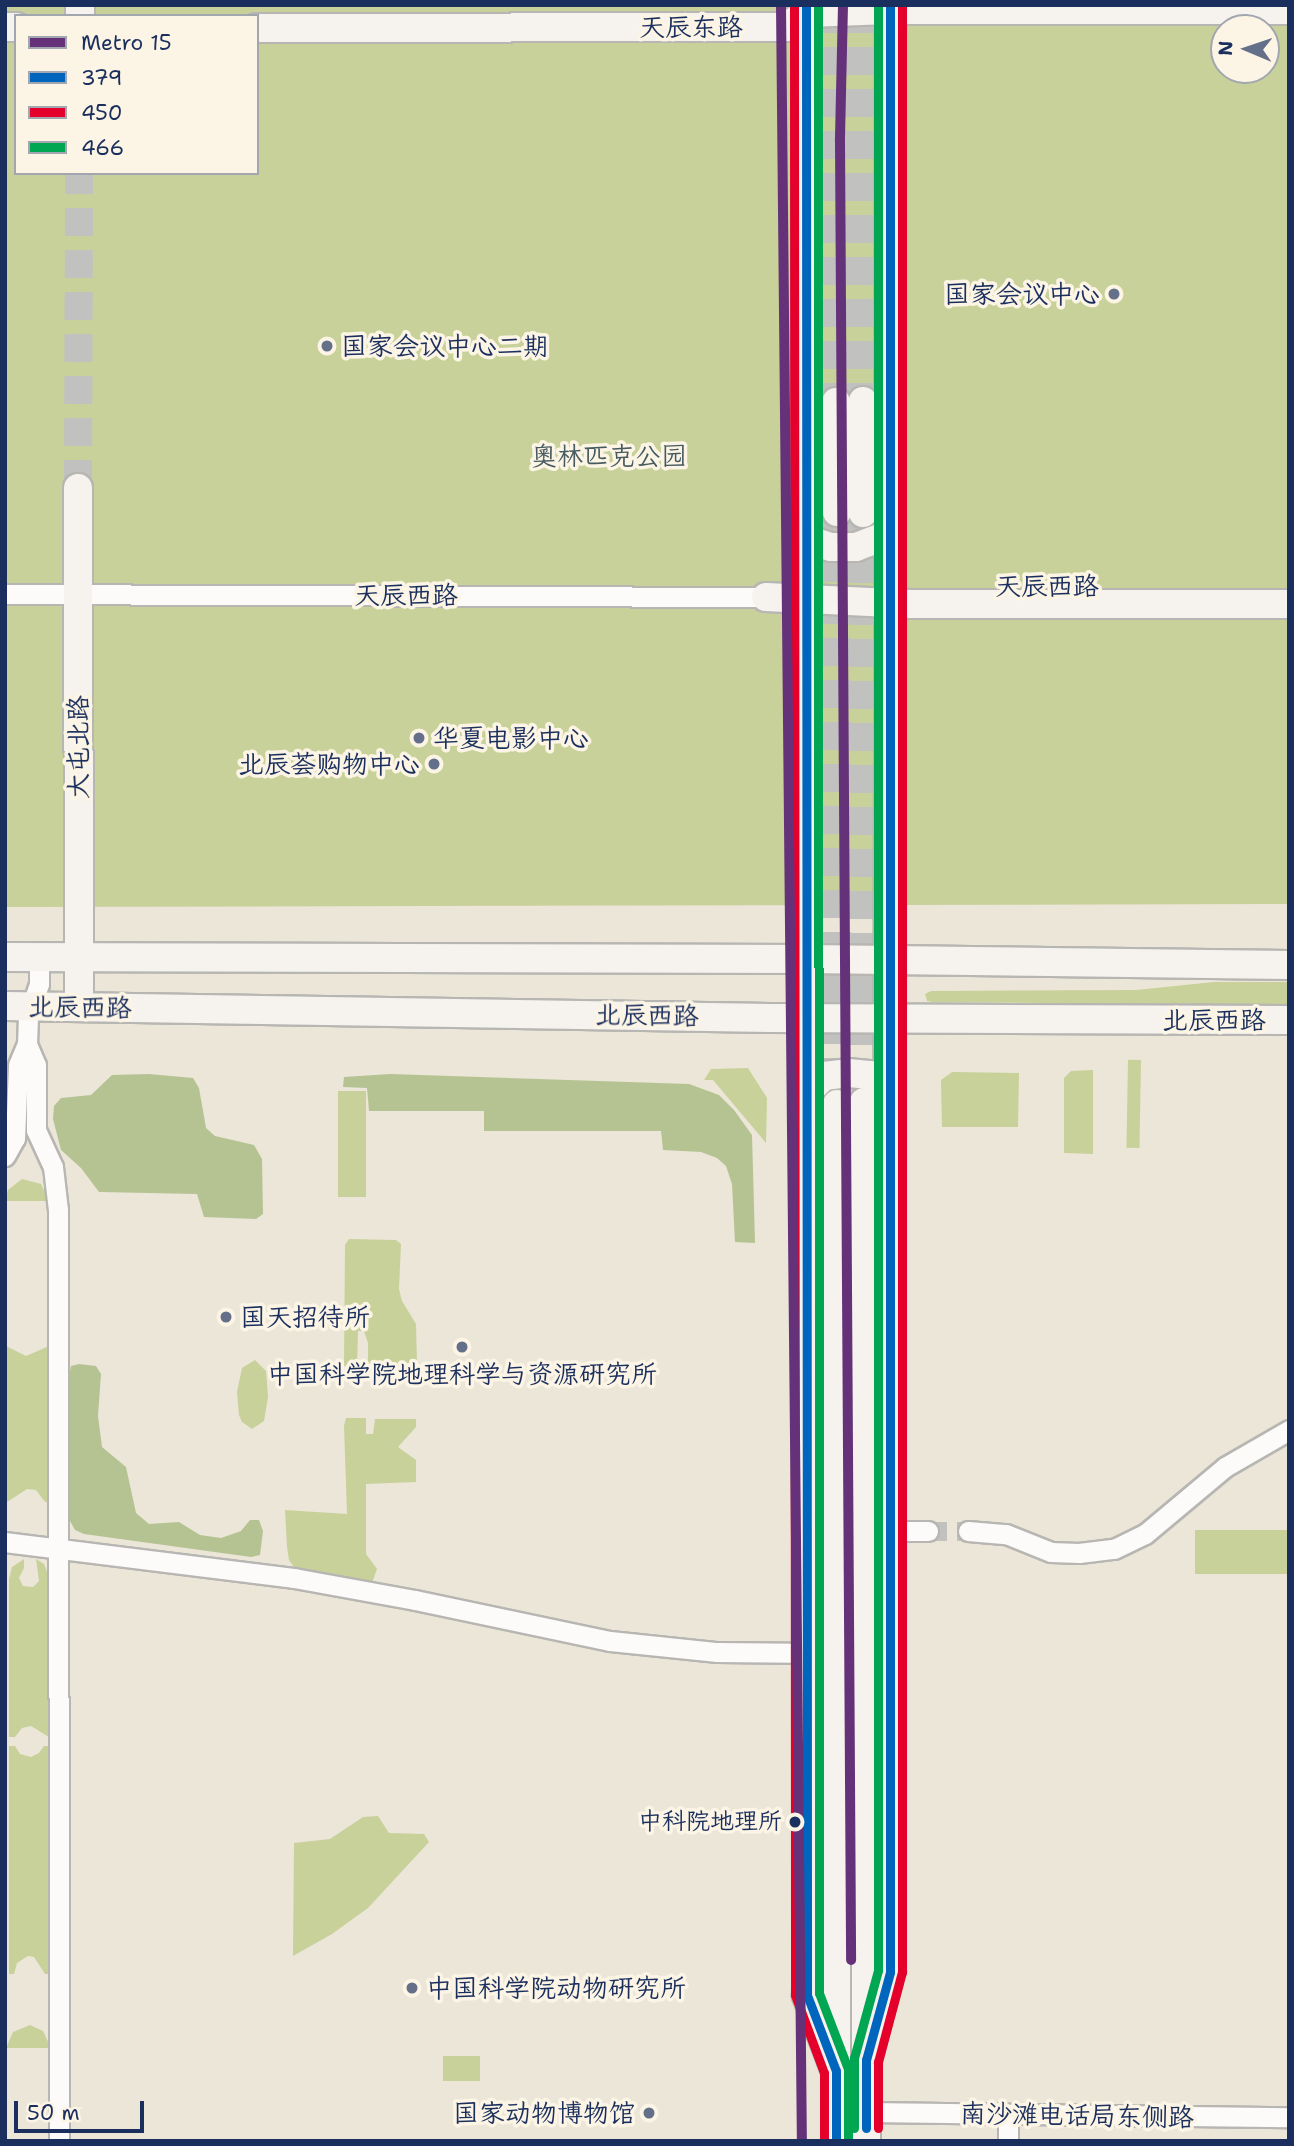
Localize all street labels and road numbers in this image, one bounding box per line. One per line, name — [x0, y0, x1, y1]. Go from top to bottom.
street label: 天辰东路 — [639, 11, 743, 43]
street label: 天辰西路 — [995, 570, 1099, 602]
street label: 天辰西路 — [354, 579, 458, 611]
street label: 大屯北路 — [62, 695, 94, 799]
street label: 北辰西路 — [28, 990, 132, 1024]
street label: 北辰西路 — [595, 998, 699, 1032]
street label: 北辰西路 — [1162, 1004, 1266, 1036]
street label: 南沙滩电话局东侧路 — [960, 2097, 1194, 2133]

